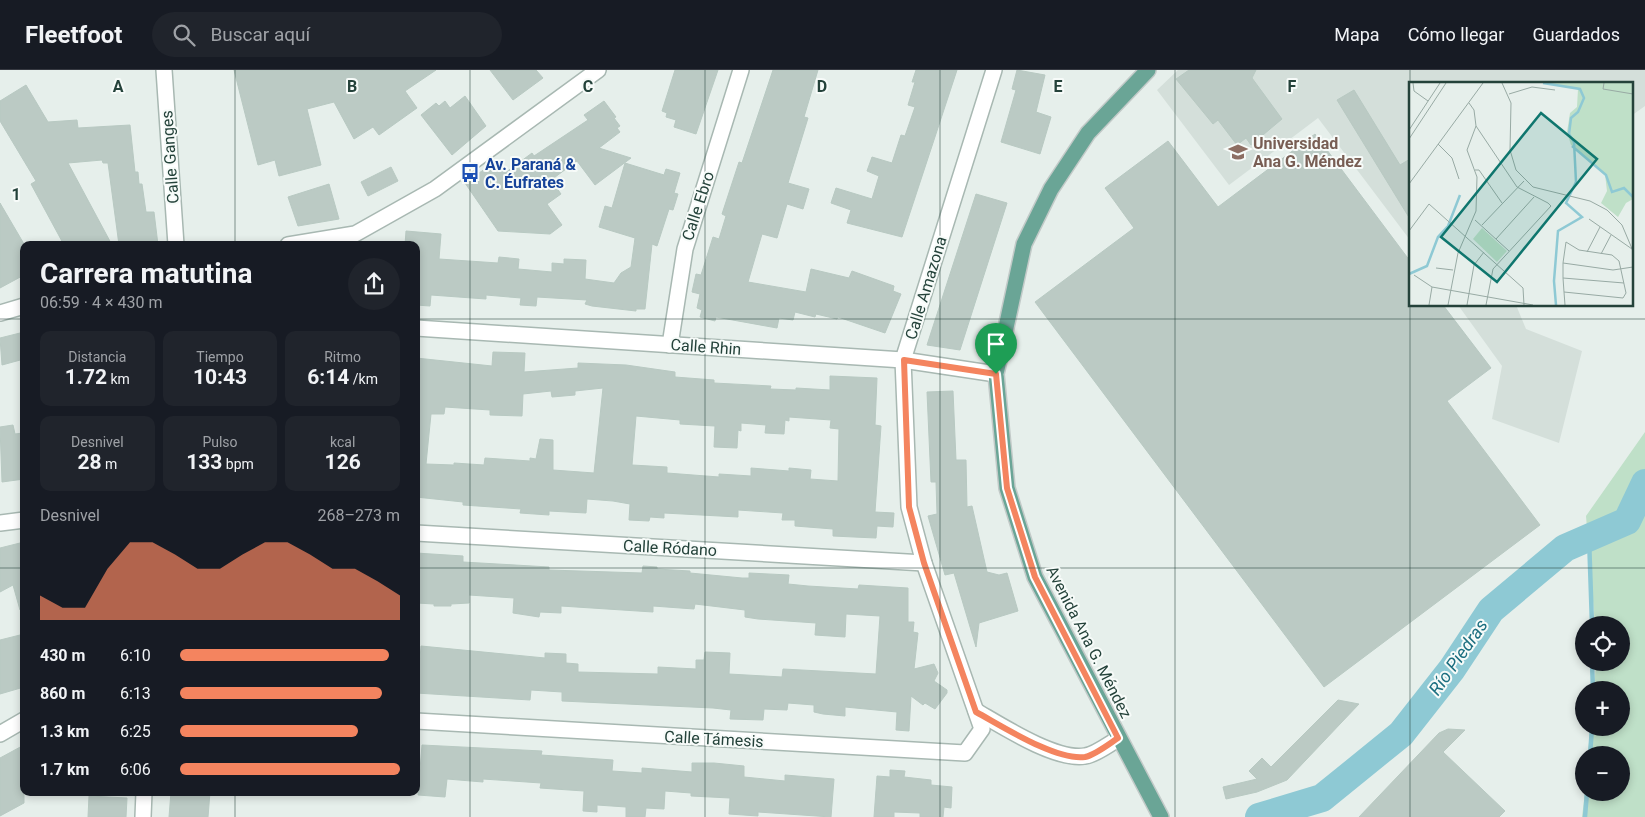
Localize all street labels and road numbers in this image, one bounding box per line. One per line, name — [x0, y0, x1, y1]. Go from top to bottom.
street label: Calle Ganges — [157, 110, 183, 204]
street label: Calle Ebro — [678, 169, 718, 243]
street label: Calle Amazona — [901, 234, 951, 342]
street label: Calle Rhin — [670, 335, 742, 359]
street label: Calle Ródano — [623, 536, 717, 560]
street label: Avenida Ana G. Méndez — [1042, 563, 1136, 721]
street label: Calle Támesis — [664, 727, 764, 751]

